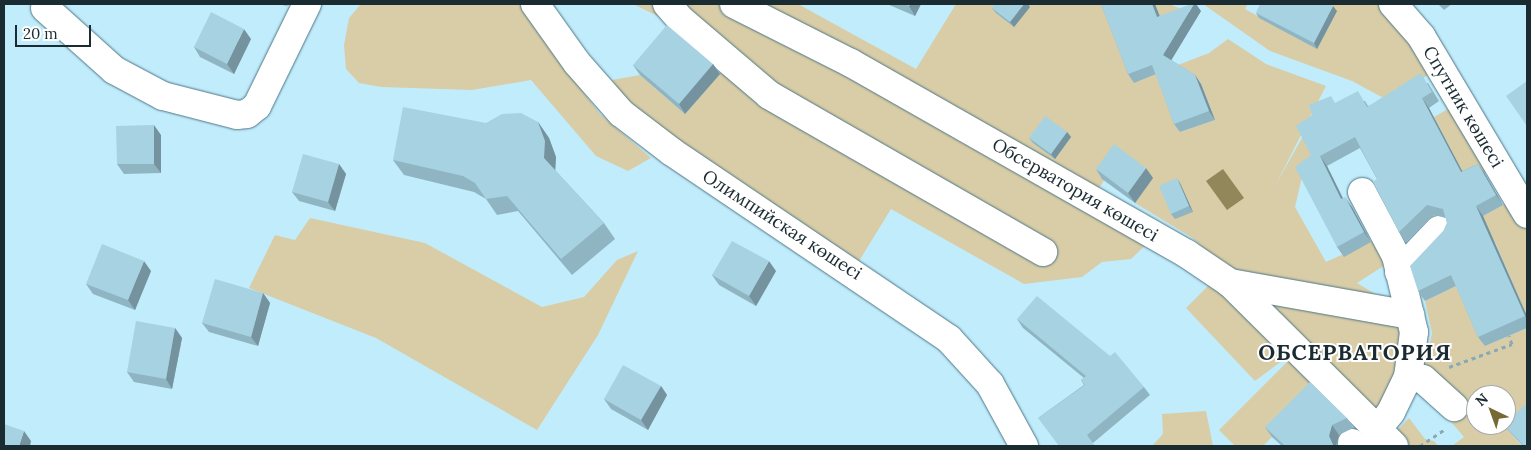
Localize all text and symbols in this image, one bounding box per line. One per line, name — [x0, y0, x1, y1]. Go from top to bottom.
scale bar — [18, 15, 94, 47]
text: 20 m — [23, 24, 58, 43]
street label: Спутник көшесі — [1418, 42, 1508, 172]
street label: Обсерватория көшесі — [988, 134, 1162, 246]
street label: Олимпийская көшесі — [698, 165, 866, 285]
district label: ОБСЕРВАТОРИЯ — [1257, 340, 1453, 366]
north arrow — [1466, 385, 1516, 435]
text: N — [1472, 389, 1492, 410]

